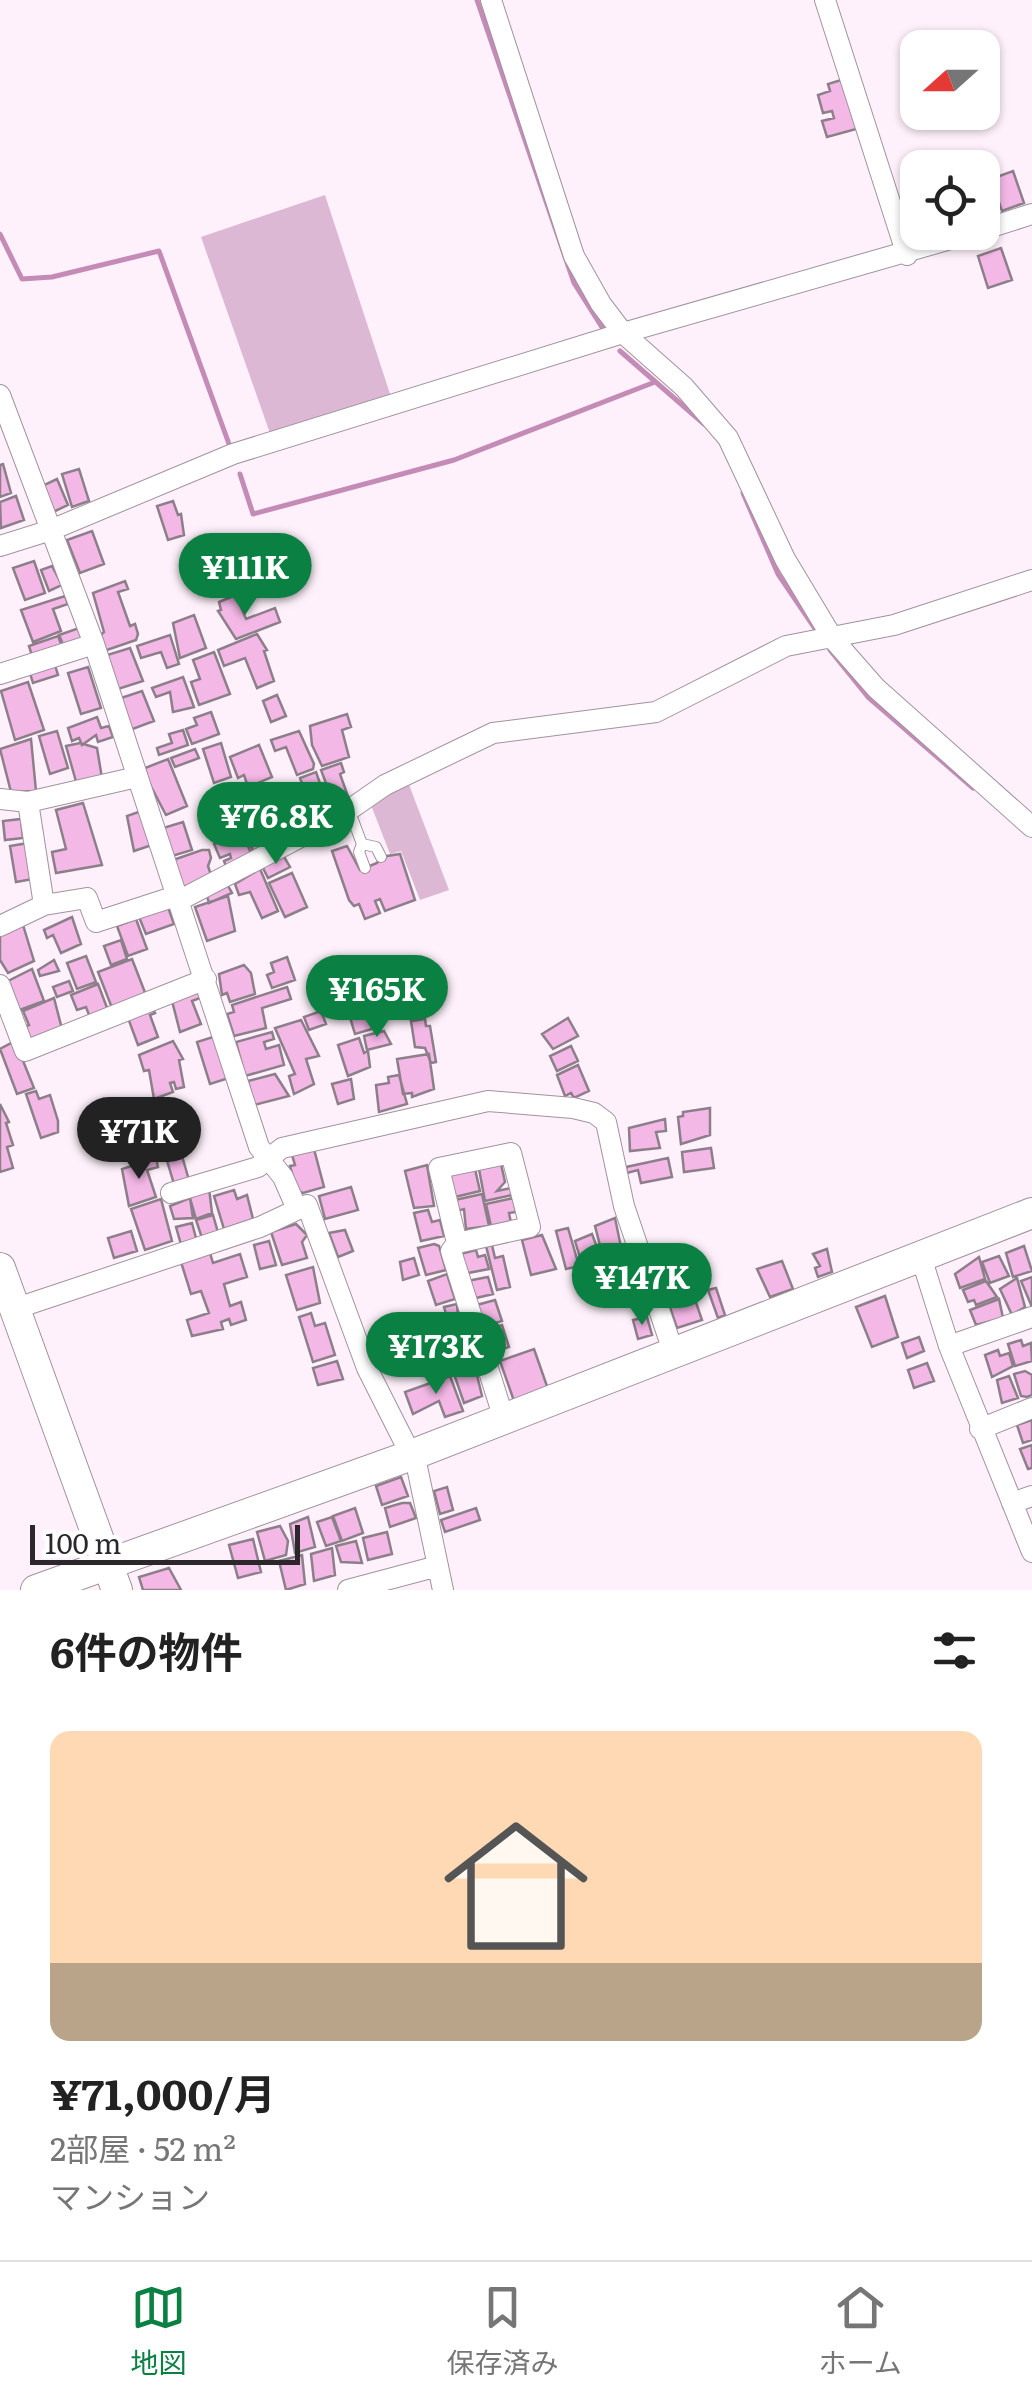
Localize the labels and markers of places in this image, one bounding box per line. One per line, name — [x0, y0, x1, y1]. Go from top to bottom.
pin: ¥111K — [175, 533, 315, 618]
pin: ¥76.8K — [195, 782, 357, 867]
pin: ¥165K — [307, 955, 447, 1040]
pin: ¥71K — [80, 1097, 198, 1182]
pin: ¥147K — [572, 1243, 712, 1328]
pin: ¥173K — [366, 1312, 506, 1397]

